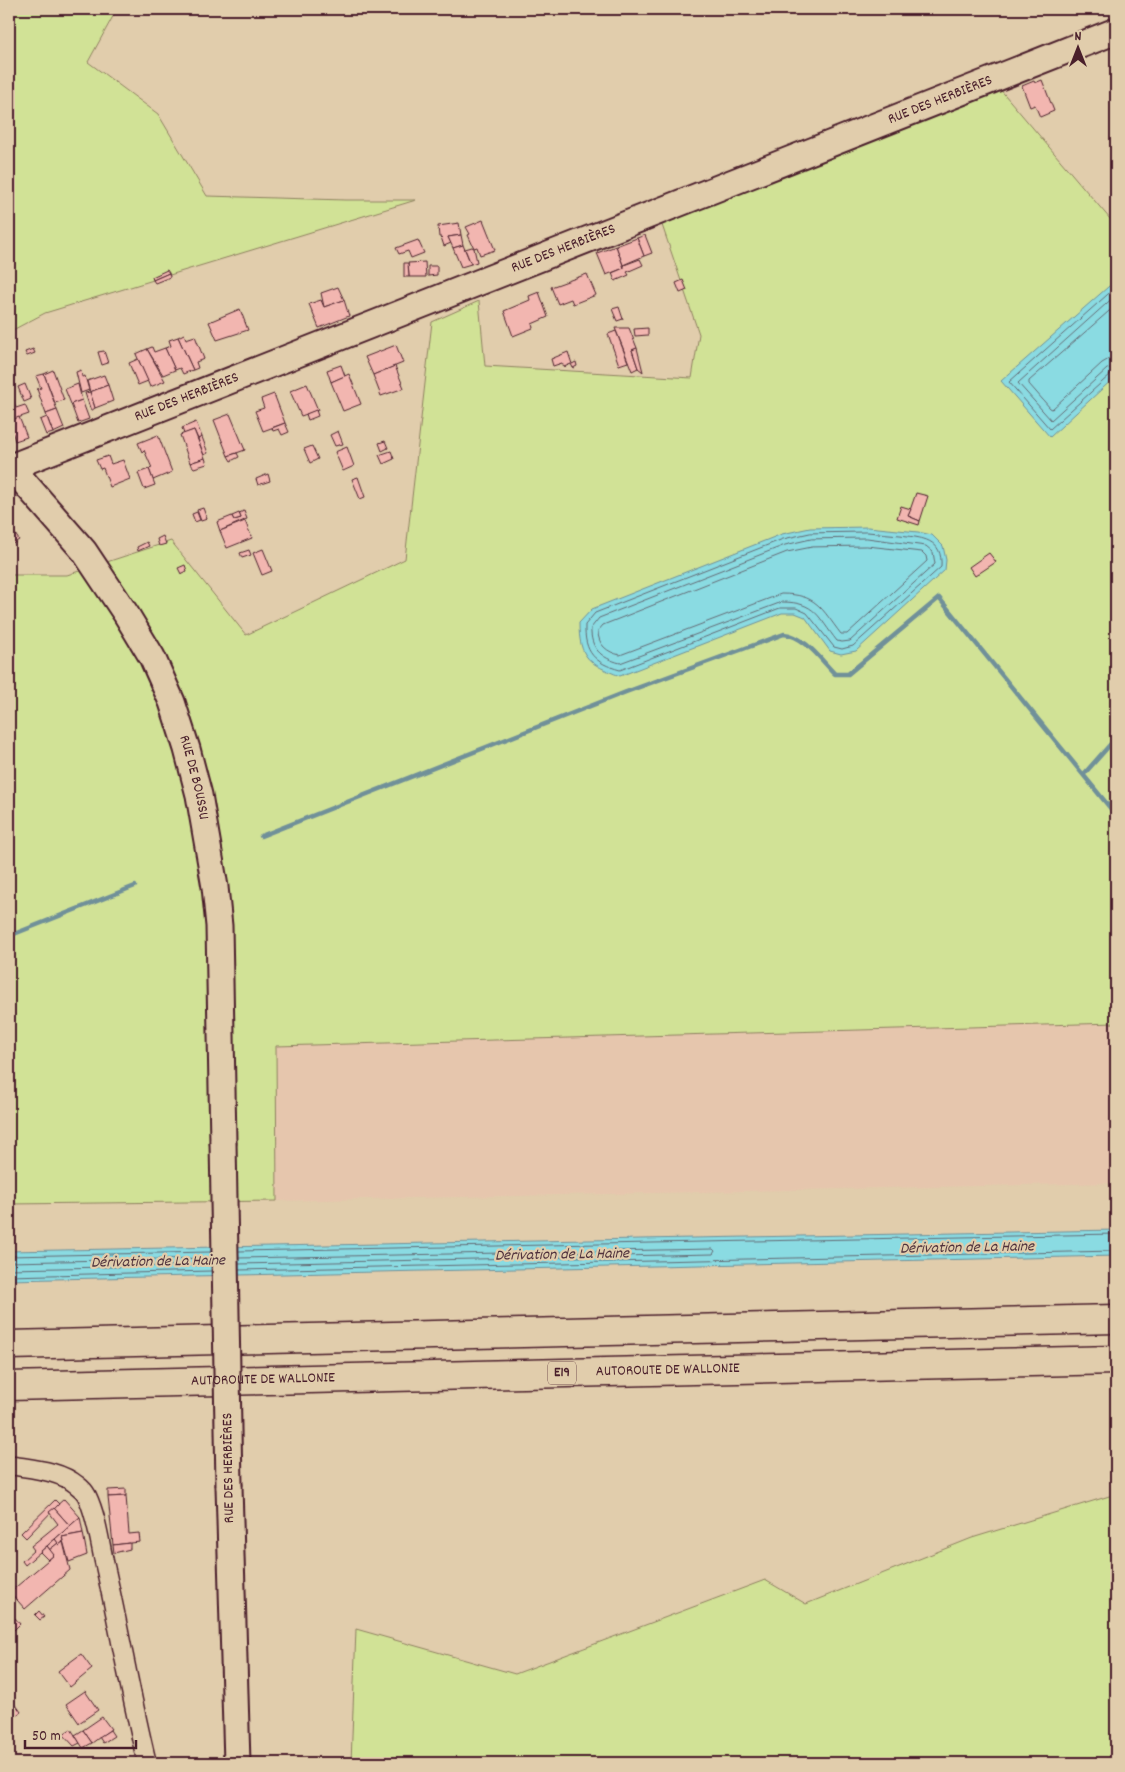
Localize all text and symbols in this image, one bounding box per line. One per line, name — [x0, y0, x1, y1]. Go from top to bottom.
north arrow — [1052, 22, 1102, 72]
text: N — [1075, 27, 1082, 47]
street label: RUE DES HERBIÈRES — [885, 70, 996, 131]
street label: RUE DES HERBIÈRES — [508, 218, 619, 280]
street label: RUE DES HERBIÈRES — [131, 367, 242, 428]
street label: RUE DE BOUSSU — [172, 733, 214, 821]
water label: Dérivation de La Haine — [900, 1235, 1035, 1261]
water label: Dérivation de La Haine — [495, 1242, 630, 1268]
water label: Dérivation de La Haine — [91, 1249, 226, 1275]
street label: AUTOROUTE DE WALLONIE — [596, 1358, 740, 1383]
road number: E19 — [548, 1362, 576, 1385]
street label: AUTOROUTE DE WALLONIE — [191, 1367, 335, 1393]
street label: RUE DES HERBIÈRES — [217, 1413, 241, 1523]
scale bar — [25, 1717, 136, 1749]
text: 50 m — [32, 1726, 61, 1748]

